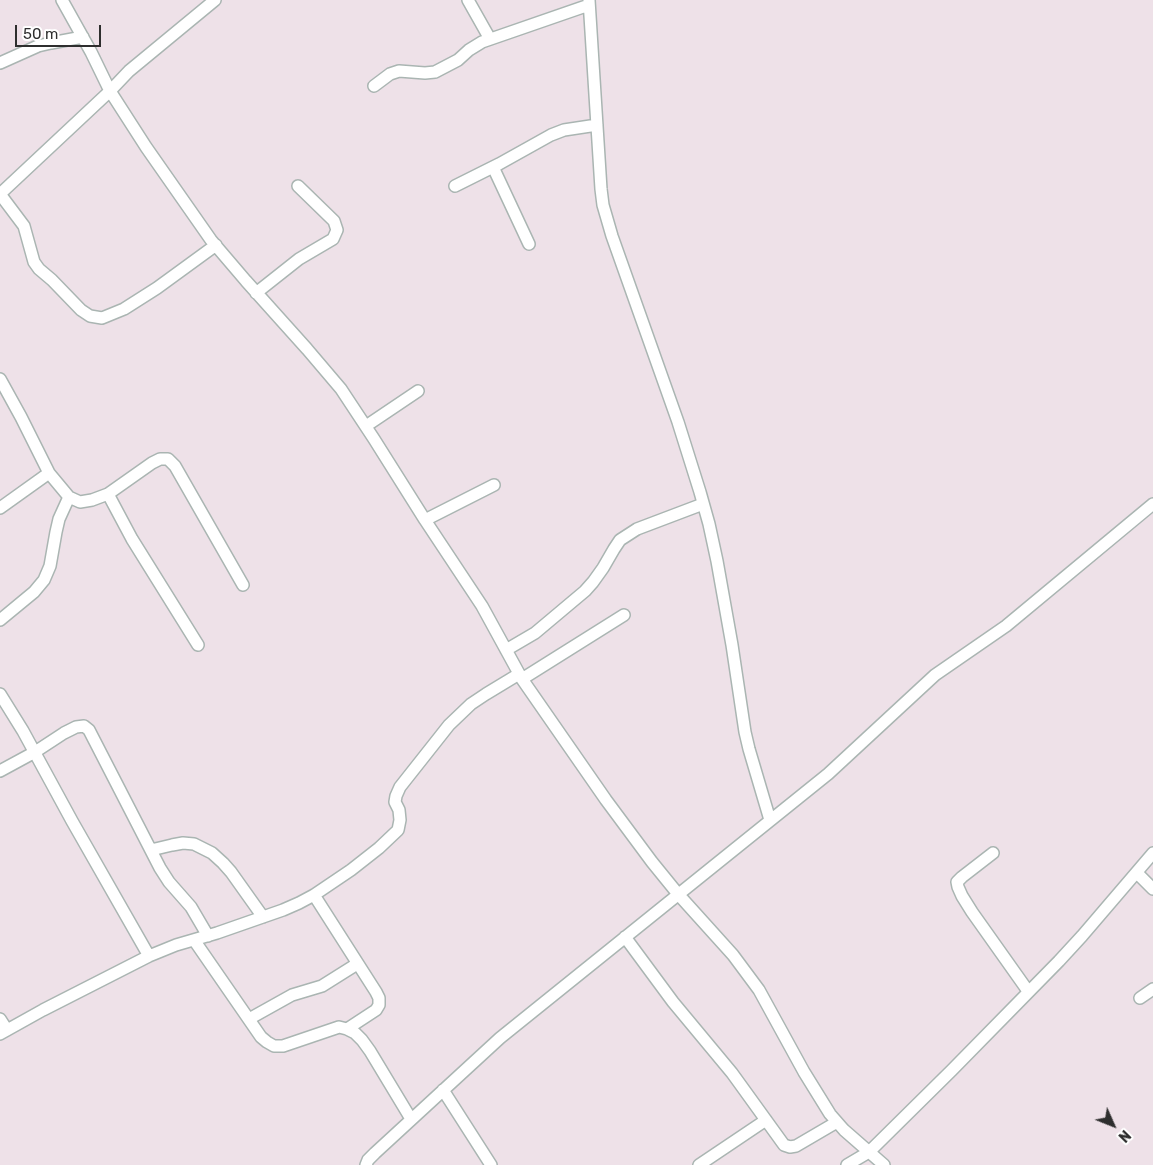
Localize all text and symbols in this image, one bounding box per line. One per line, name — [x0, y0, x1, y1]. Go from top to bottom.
scale bar — [18, 15, 104, 47]
text: 50 m — [23, 25, 58, 43]
north arrow — [1088, 1100, 1138, 1150]
text: N — [1115, 1126, 1134, 1145]

